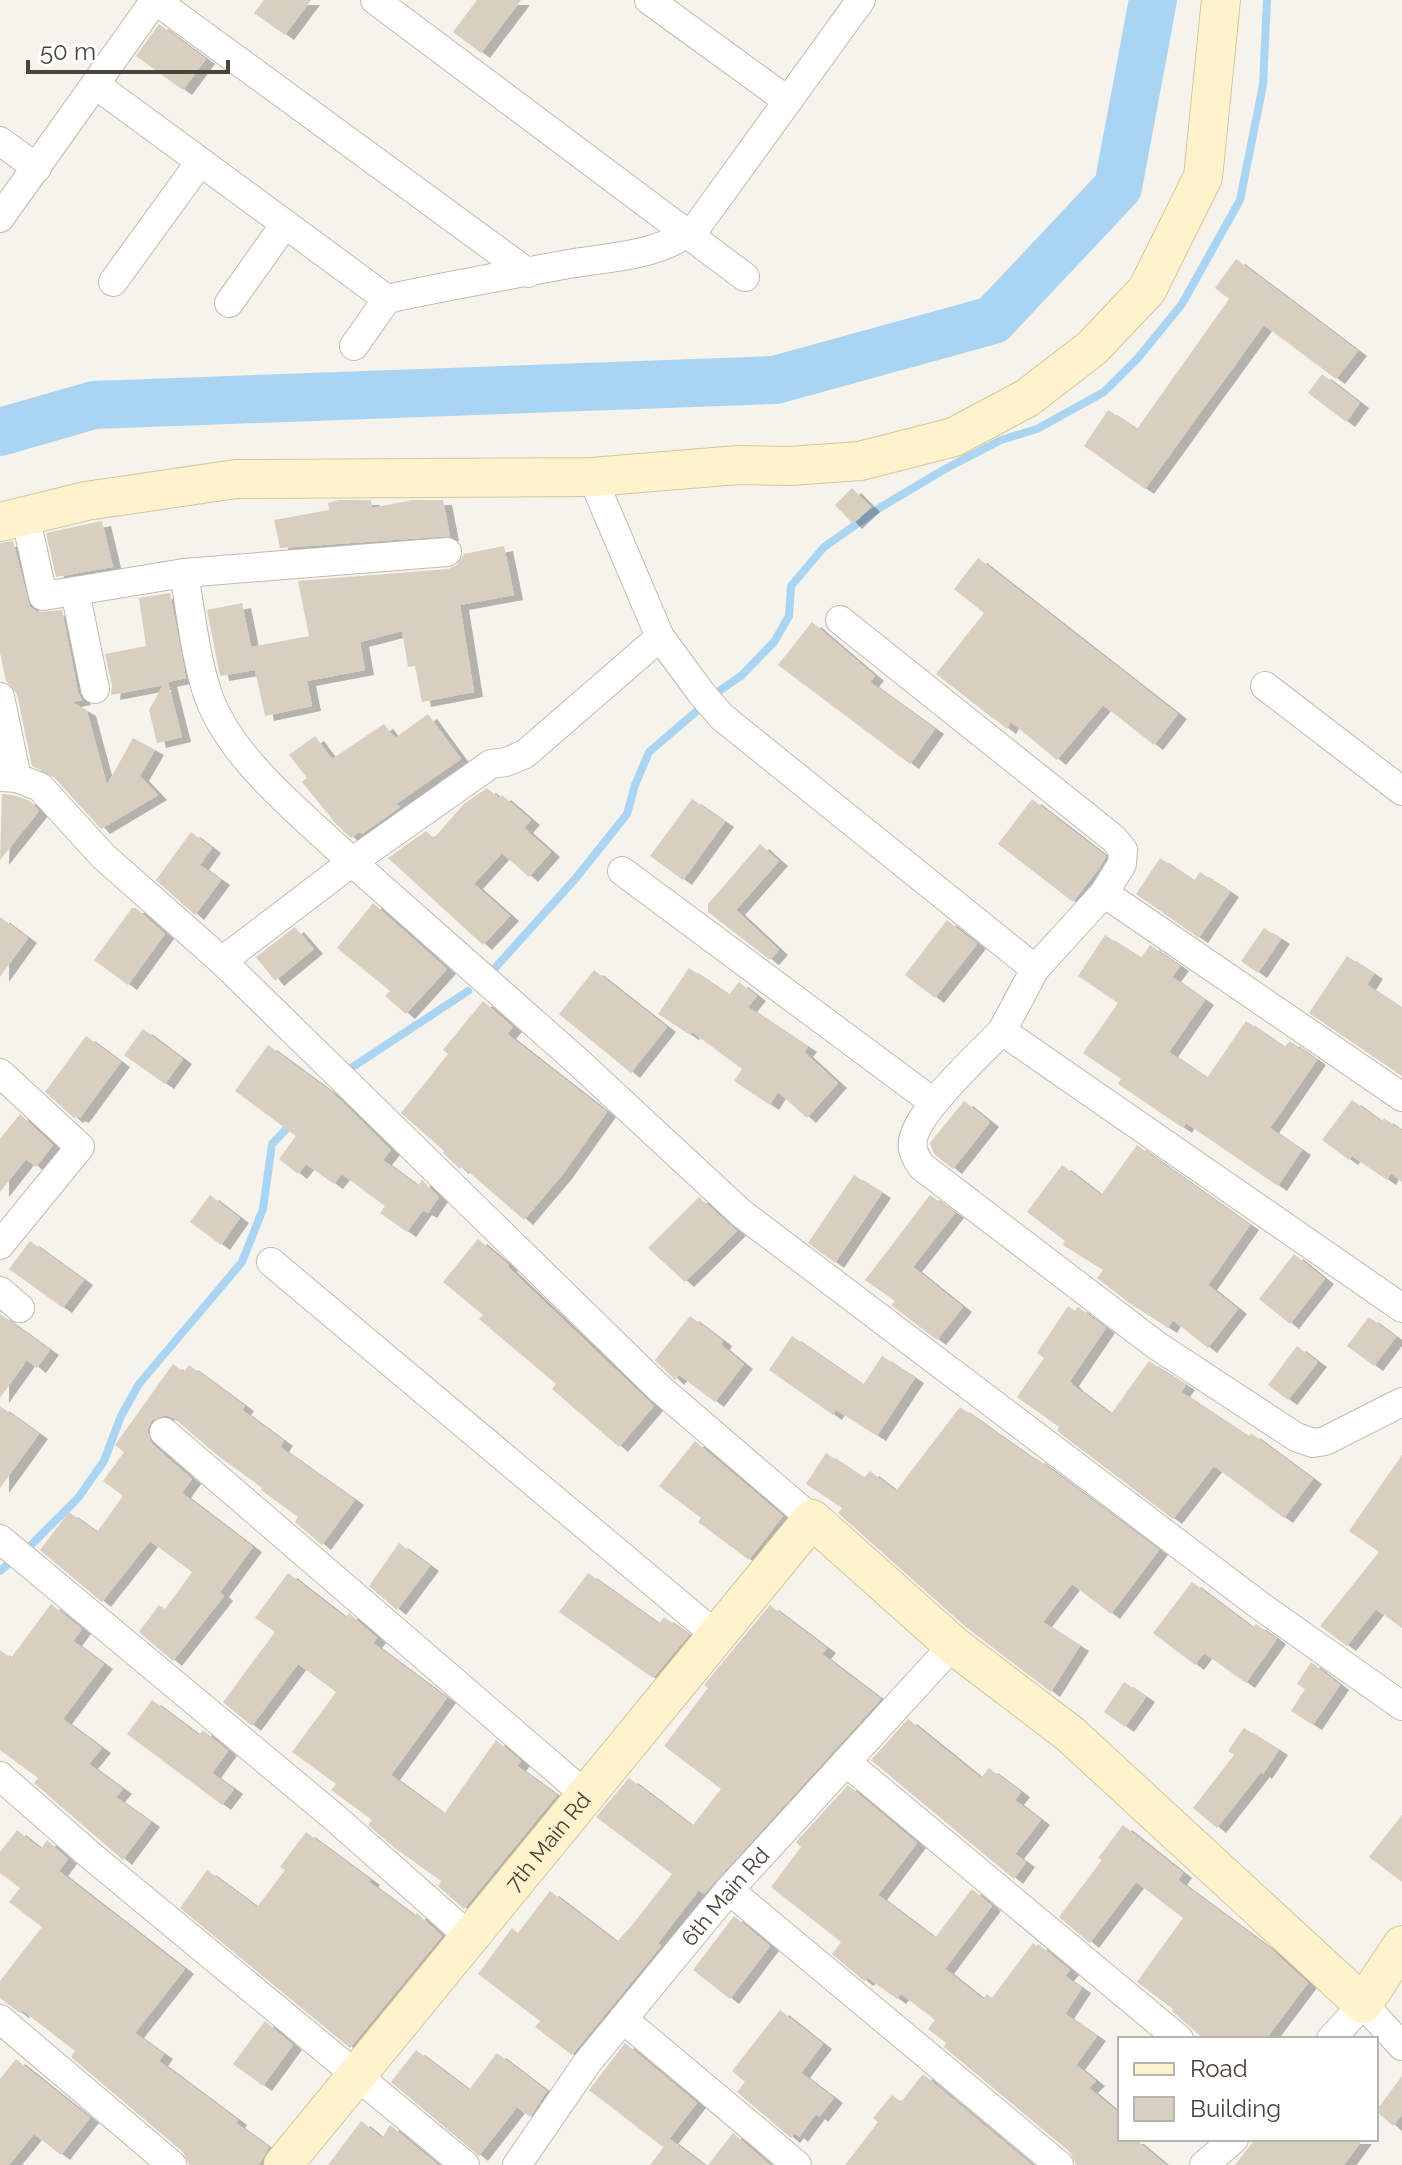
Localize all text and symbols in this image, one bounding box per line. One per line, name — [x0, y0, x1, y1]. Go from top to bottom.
scale bar — [28, 24, 228, 74]
text: 50 m — [40, 37, 96, 66]
street label: 7th Main Rd — [500, 1787, 596, 1896]
street label: 6th Main Rd — [676, 1842, 774, 1951]
legend — [1118, 2037, 1378, 2141]
text: Road — [1190, 2054, 1248, 2083]
text: Building — [1190, 2094, 1281, 2123]

